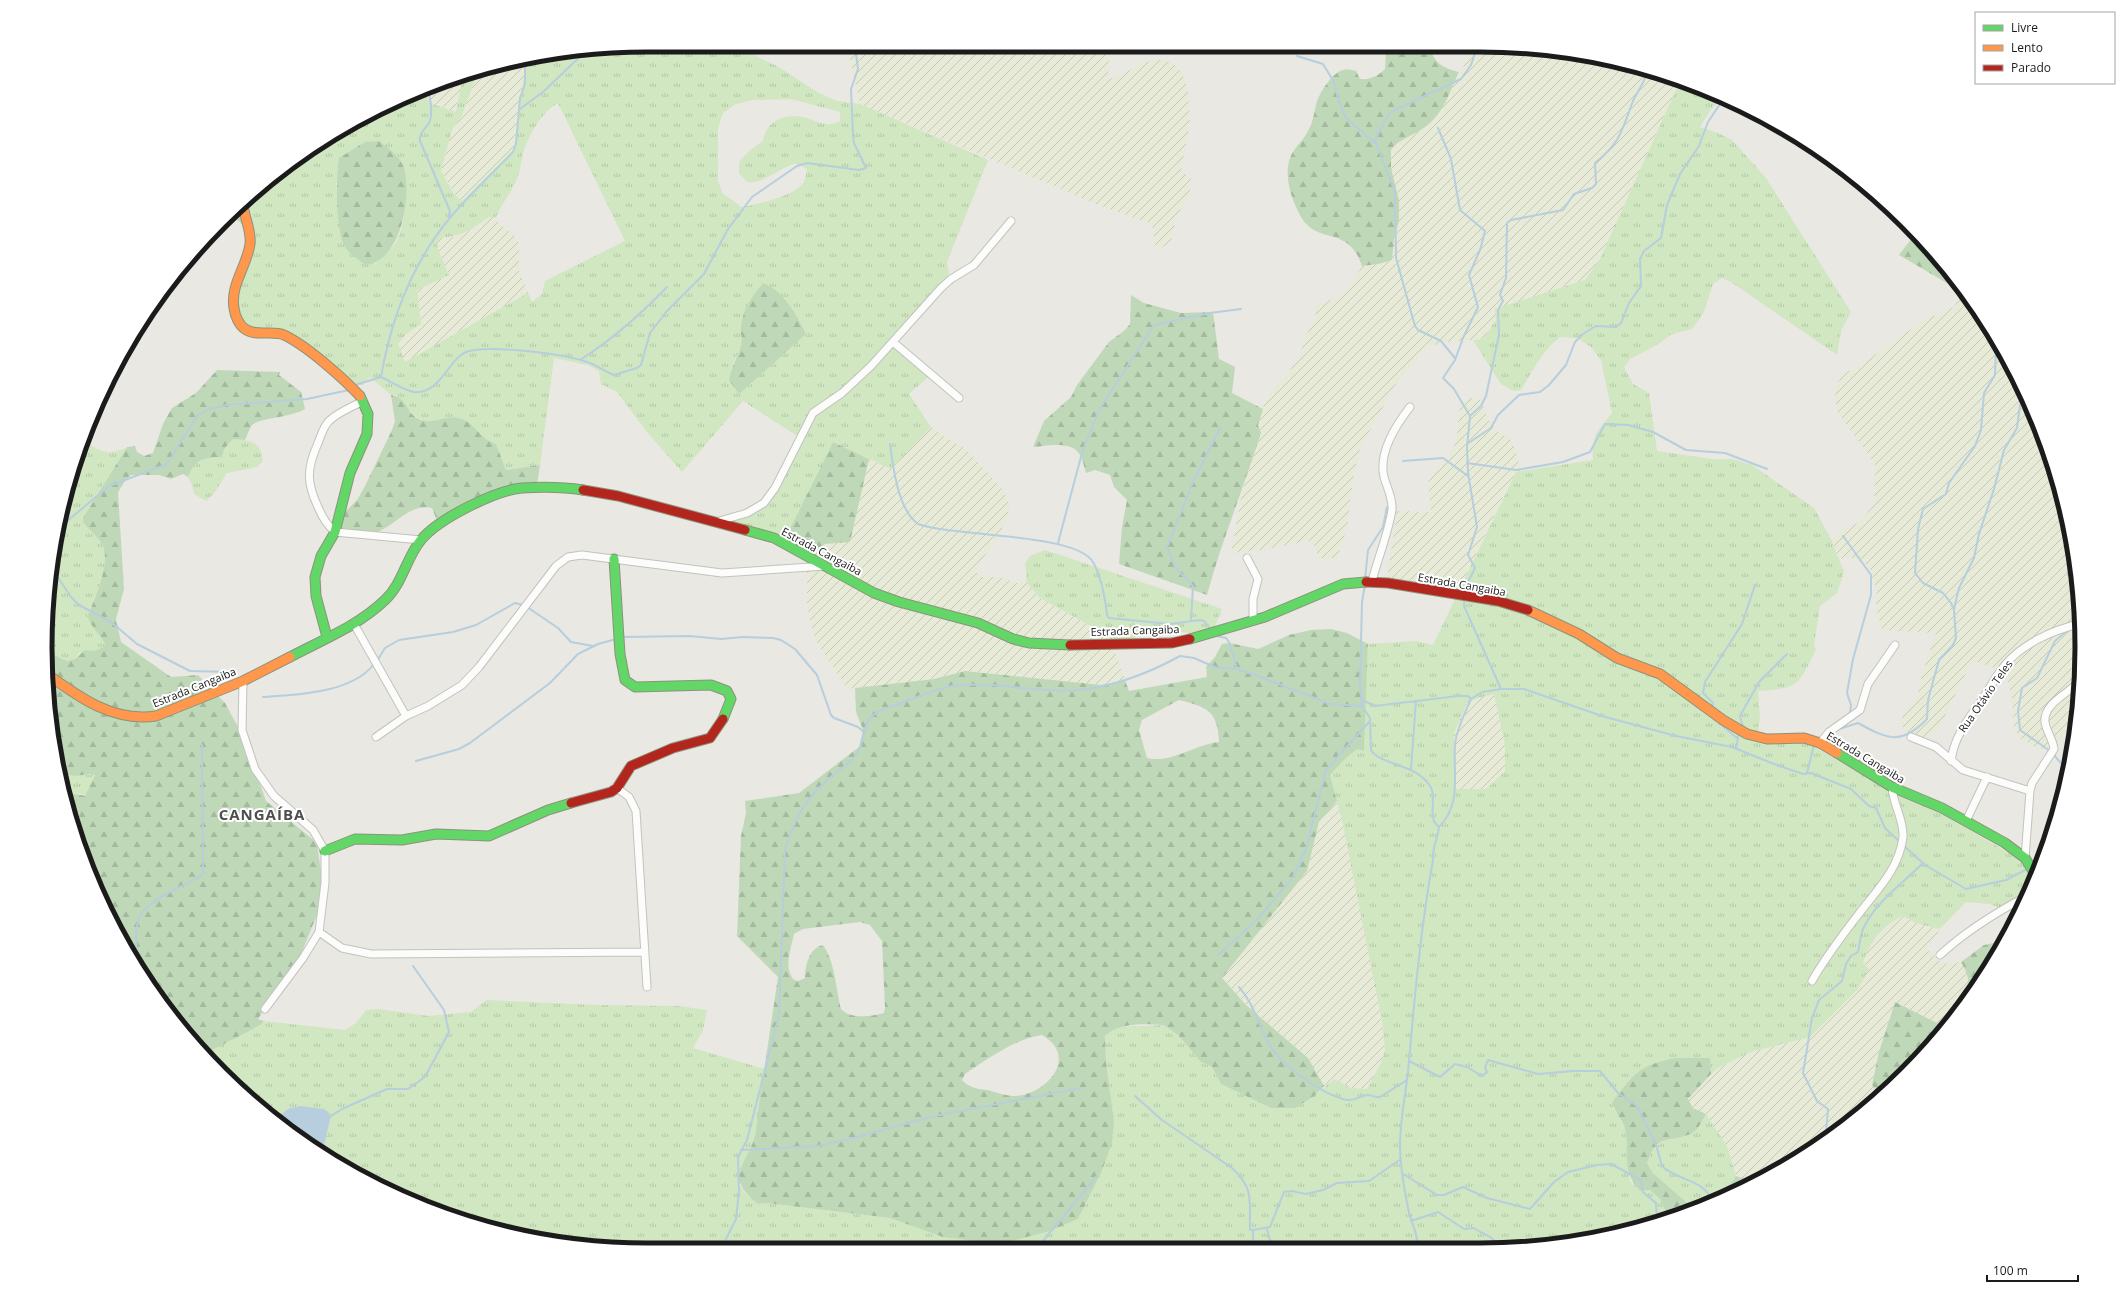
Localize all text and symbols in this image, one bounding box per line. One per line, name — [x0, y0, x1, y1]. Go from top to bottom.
legend — [1975, 12, 2115, 84]
text: Livre — [2011, 19, 2038, 36]
text: Lento — [2011, 39, 2043, 56]
text: Parado — [2011, 59, 2051, 76]
street label: Estrada Cangaiba — [779, 523, 865, 579]
street label: Estrada Cangaiba — [1417, 569, 1507, 599]
street label: Estrada Cangaiba — [1090, 621, 1180, 639]
street label: Rua Otávio Teles — [1954, 657, 2016, 735]
street label: Estrada Cangaiba — [150, 663, 238, 711]
street label: Estrada Cangaiba — [1824, 728, 1908, 786]
district label: CANGAÍBA — [219, 804, 305, 824]
scale bar — [1987, 1257, 2078, 1283]
text: 100 m — [1993, 1262, 2028, 1279]

